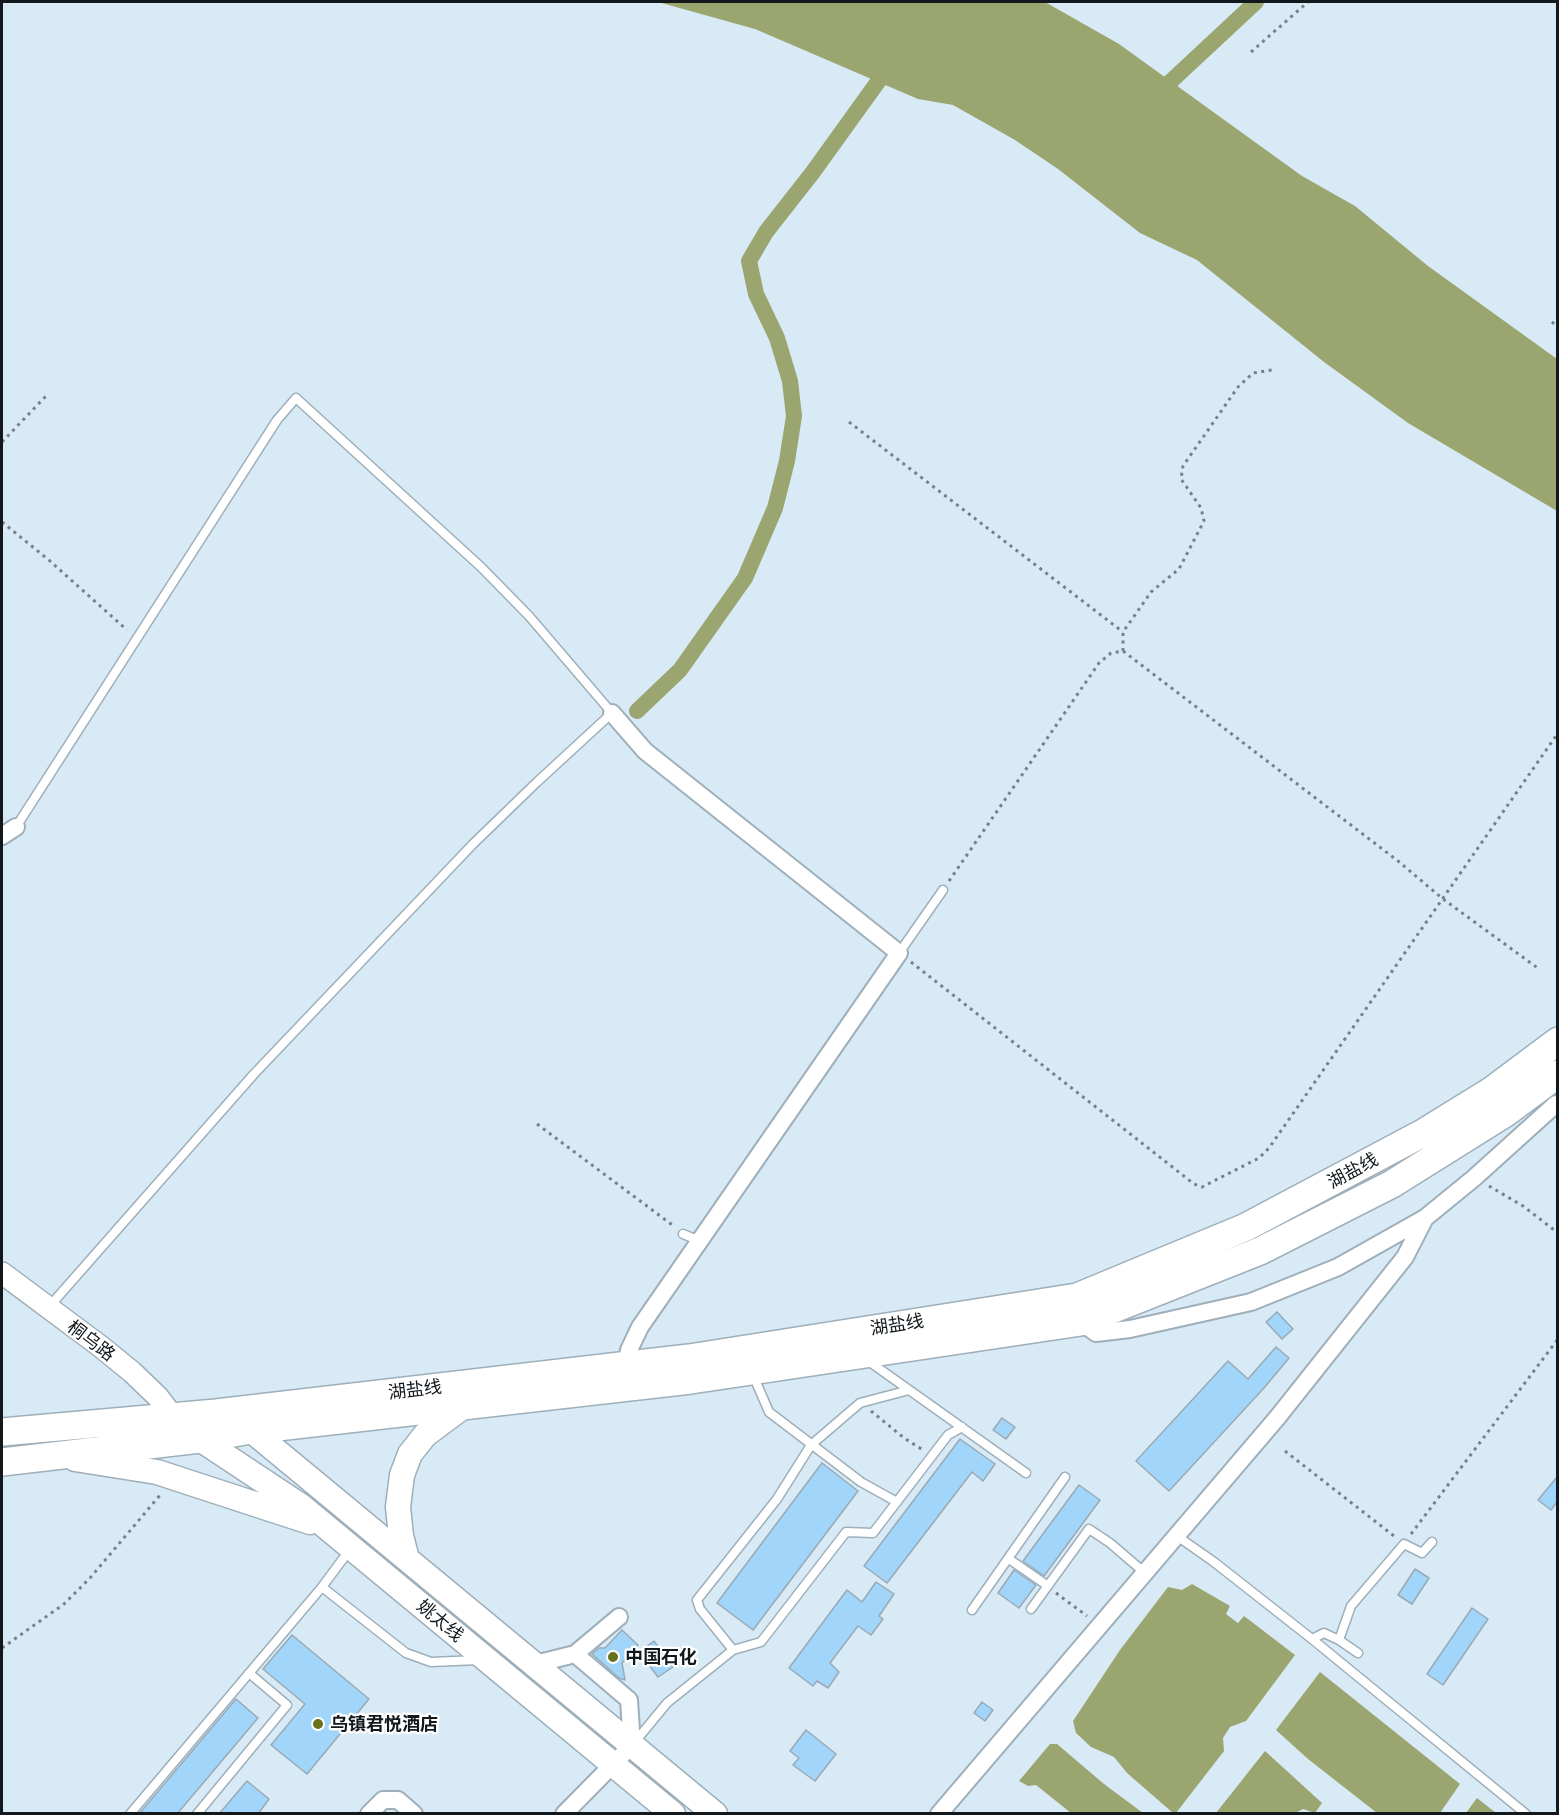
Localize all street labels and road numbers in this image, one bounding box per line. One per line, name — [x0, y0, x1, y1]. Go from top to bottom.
street label: 湖盐线 — [1324, 1149, 1382, 1193]
street label: 湖盐线 — [869, 1310, 925, 1340]
street label: 桐乌路 — [63, 1316, 119, 1366]
street label: 湖盐线 — [387, 1376, 443, 1404]
street label: 姚太线 — [412, 1595, 468, 1647]

